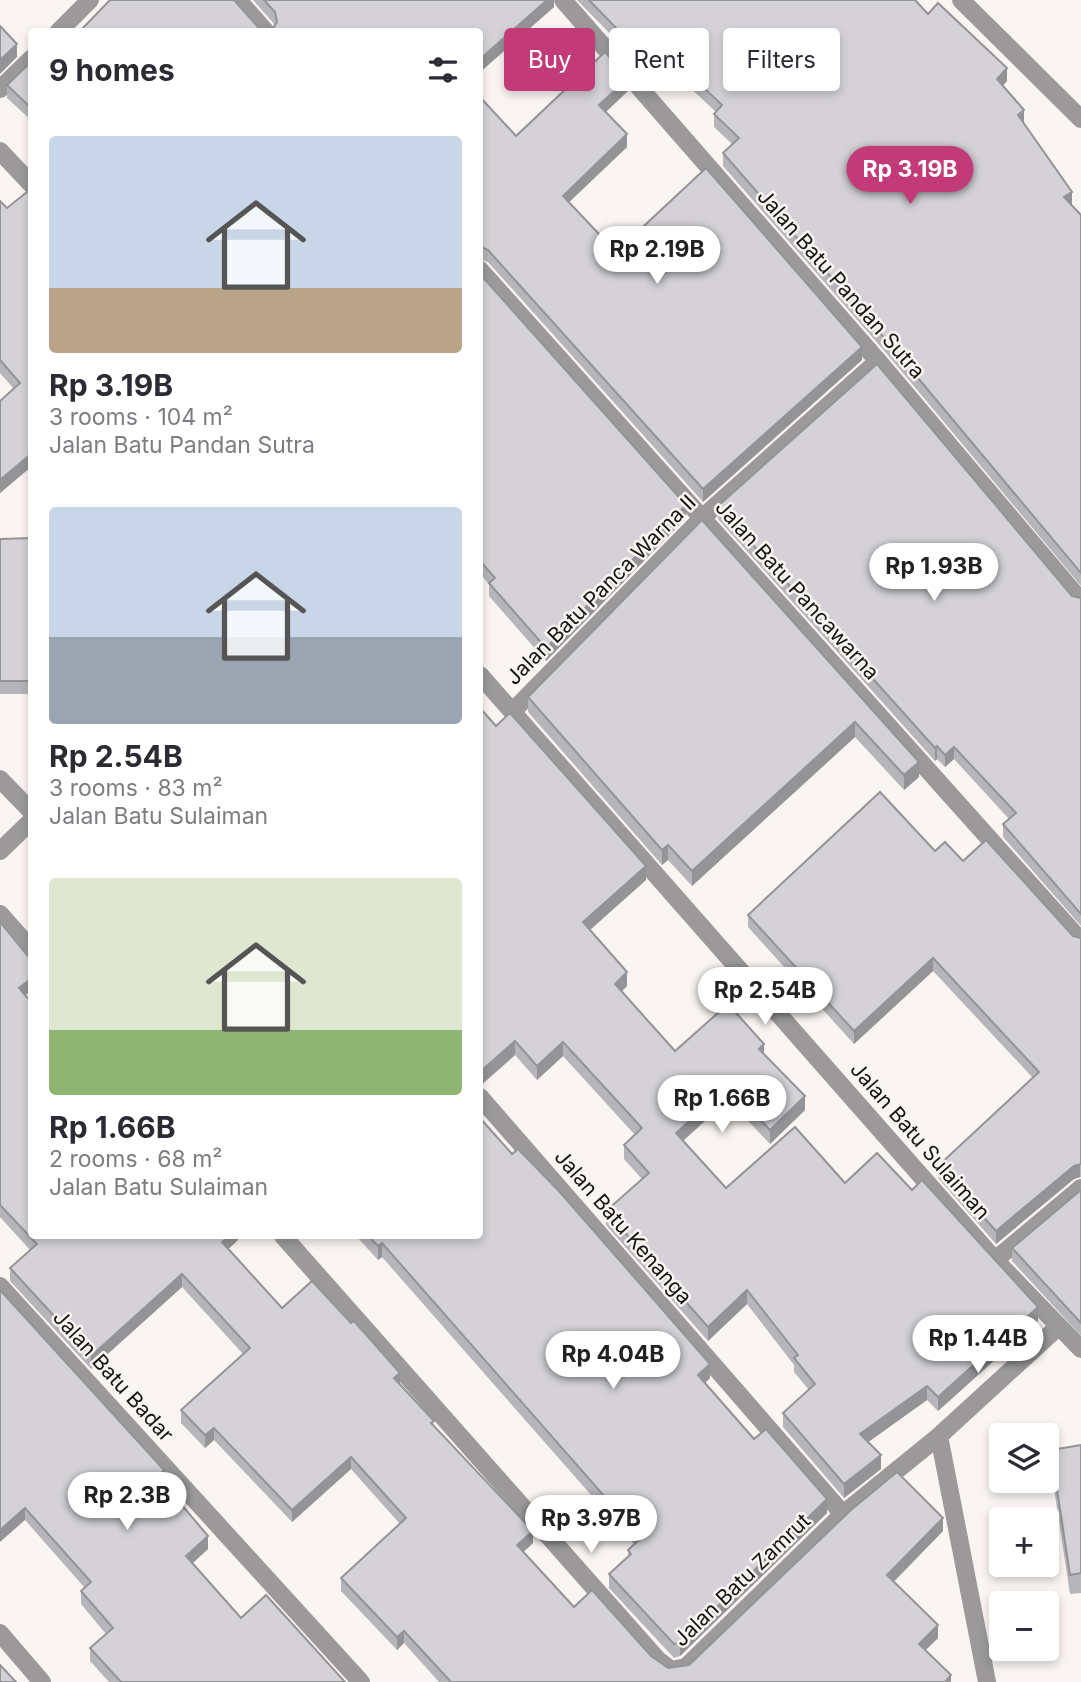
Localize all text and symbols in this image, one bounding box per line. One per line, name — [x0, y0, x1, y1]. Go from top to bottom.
chip: Buy — [504, 28, 595, 91]
chip: Rent — [609, 28, 709, 91]
chip: Filters — [723, 28, 840, 91]
icon: filters — [424, 51, 462, 89]
text: 9 homes — [49, 52, 175, 88]
pin: Rp 3.19B — [838, 146, 982, 206]
text: Rp 3.19B — [862, 155, 958, 183]
icon: home — [193, 182, 319, 308]
street label: Jalan Batu Pandan Sutra — [752, 184, 930, 383]
pin: Rp 2.19B — [585, 226, 729, 286]
text: Rp 2.19B — [609, 235, 705, 263]
text: Rp 3.19B — [49, 367, 173, 403]
text: 3 rooms · 104 m² — [49, 403, 233, 431]
text: Jalan Batu Pandan Sutra — [49, 431, 315, 459]
street label: Jalan Batu Panca Warna II — [501, 490, 701, 690]
street label: Jalan Batu Pancawarna — [710, 495, 885, 685]
pin: Rp 1.93B — [862, 544, 1006, 603]
text: Rp 1.93B — [885, 552, 983, 580]
icon: home — [193, 553, 319, 679]
text: Rp 2.54B — [49, 738, 183, 774]
text: 3 rooms · 83 m² — [49, 774, 223, 802]
text: Jalan Batu Sulaiman — [49, 802, 268, 830]
icon: home — [193, 924, 319, 1050]
pin: Rp 2.54B — [693, 968, 837, 1027]
text: Rp 2.54B — [714, 976, 816, 1004]
street label: Jalan Batu Sulaiman — [845, 1057, 995, 1224]
pin: Rp 1.66B — [650, 1076, 794, 1135]
text: Rp 1.66B — [673, 1084, 771, 1112]
text: Rp 1.66B — [49, 1109, 176, 1145]
street label: Jalan Batu Kenanga — [549, 1144, 697, 1309]
text: 2 rooms · 68 m² — [49, 1145, 222, 1173]
text: Jalan Batu Sulaiman — [49, 1173, 268, 1201]
street label: Jalan Batu Badar — [48, 1305, 179, 1446]
pin: Rp 1.44B — [906, 1316, 1050, 1375]
text: Rp 1.44B — [929, 1324, 1027, 1352]
pin: Rp 4.04B — [541, 1332, 685, 1391]
text: Rp 4.04B — [561, 1340, 665, 1368]
map controls — [989, 1423, 1059, 1661]
button: layers — [989, 1423, 1059, 1493]
pin: Rp 2.3B — [62, 1472, 192, 1532]
text: Rp 2.3B — [84, 1481, 170, 1509]
pin: Rp 3.97B — [519, 1496, 663, 1555]
text: Rp 3.97B — [541, 1504, 641, 1532]
button: + — [989, 1507, 1059, 1577]
street label: Jalan Batu Zamrut — [668, 1508, 815, 1651]
button: − — [989, 1591, 1059, 1661]

